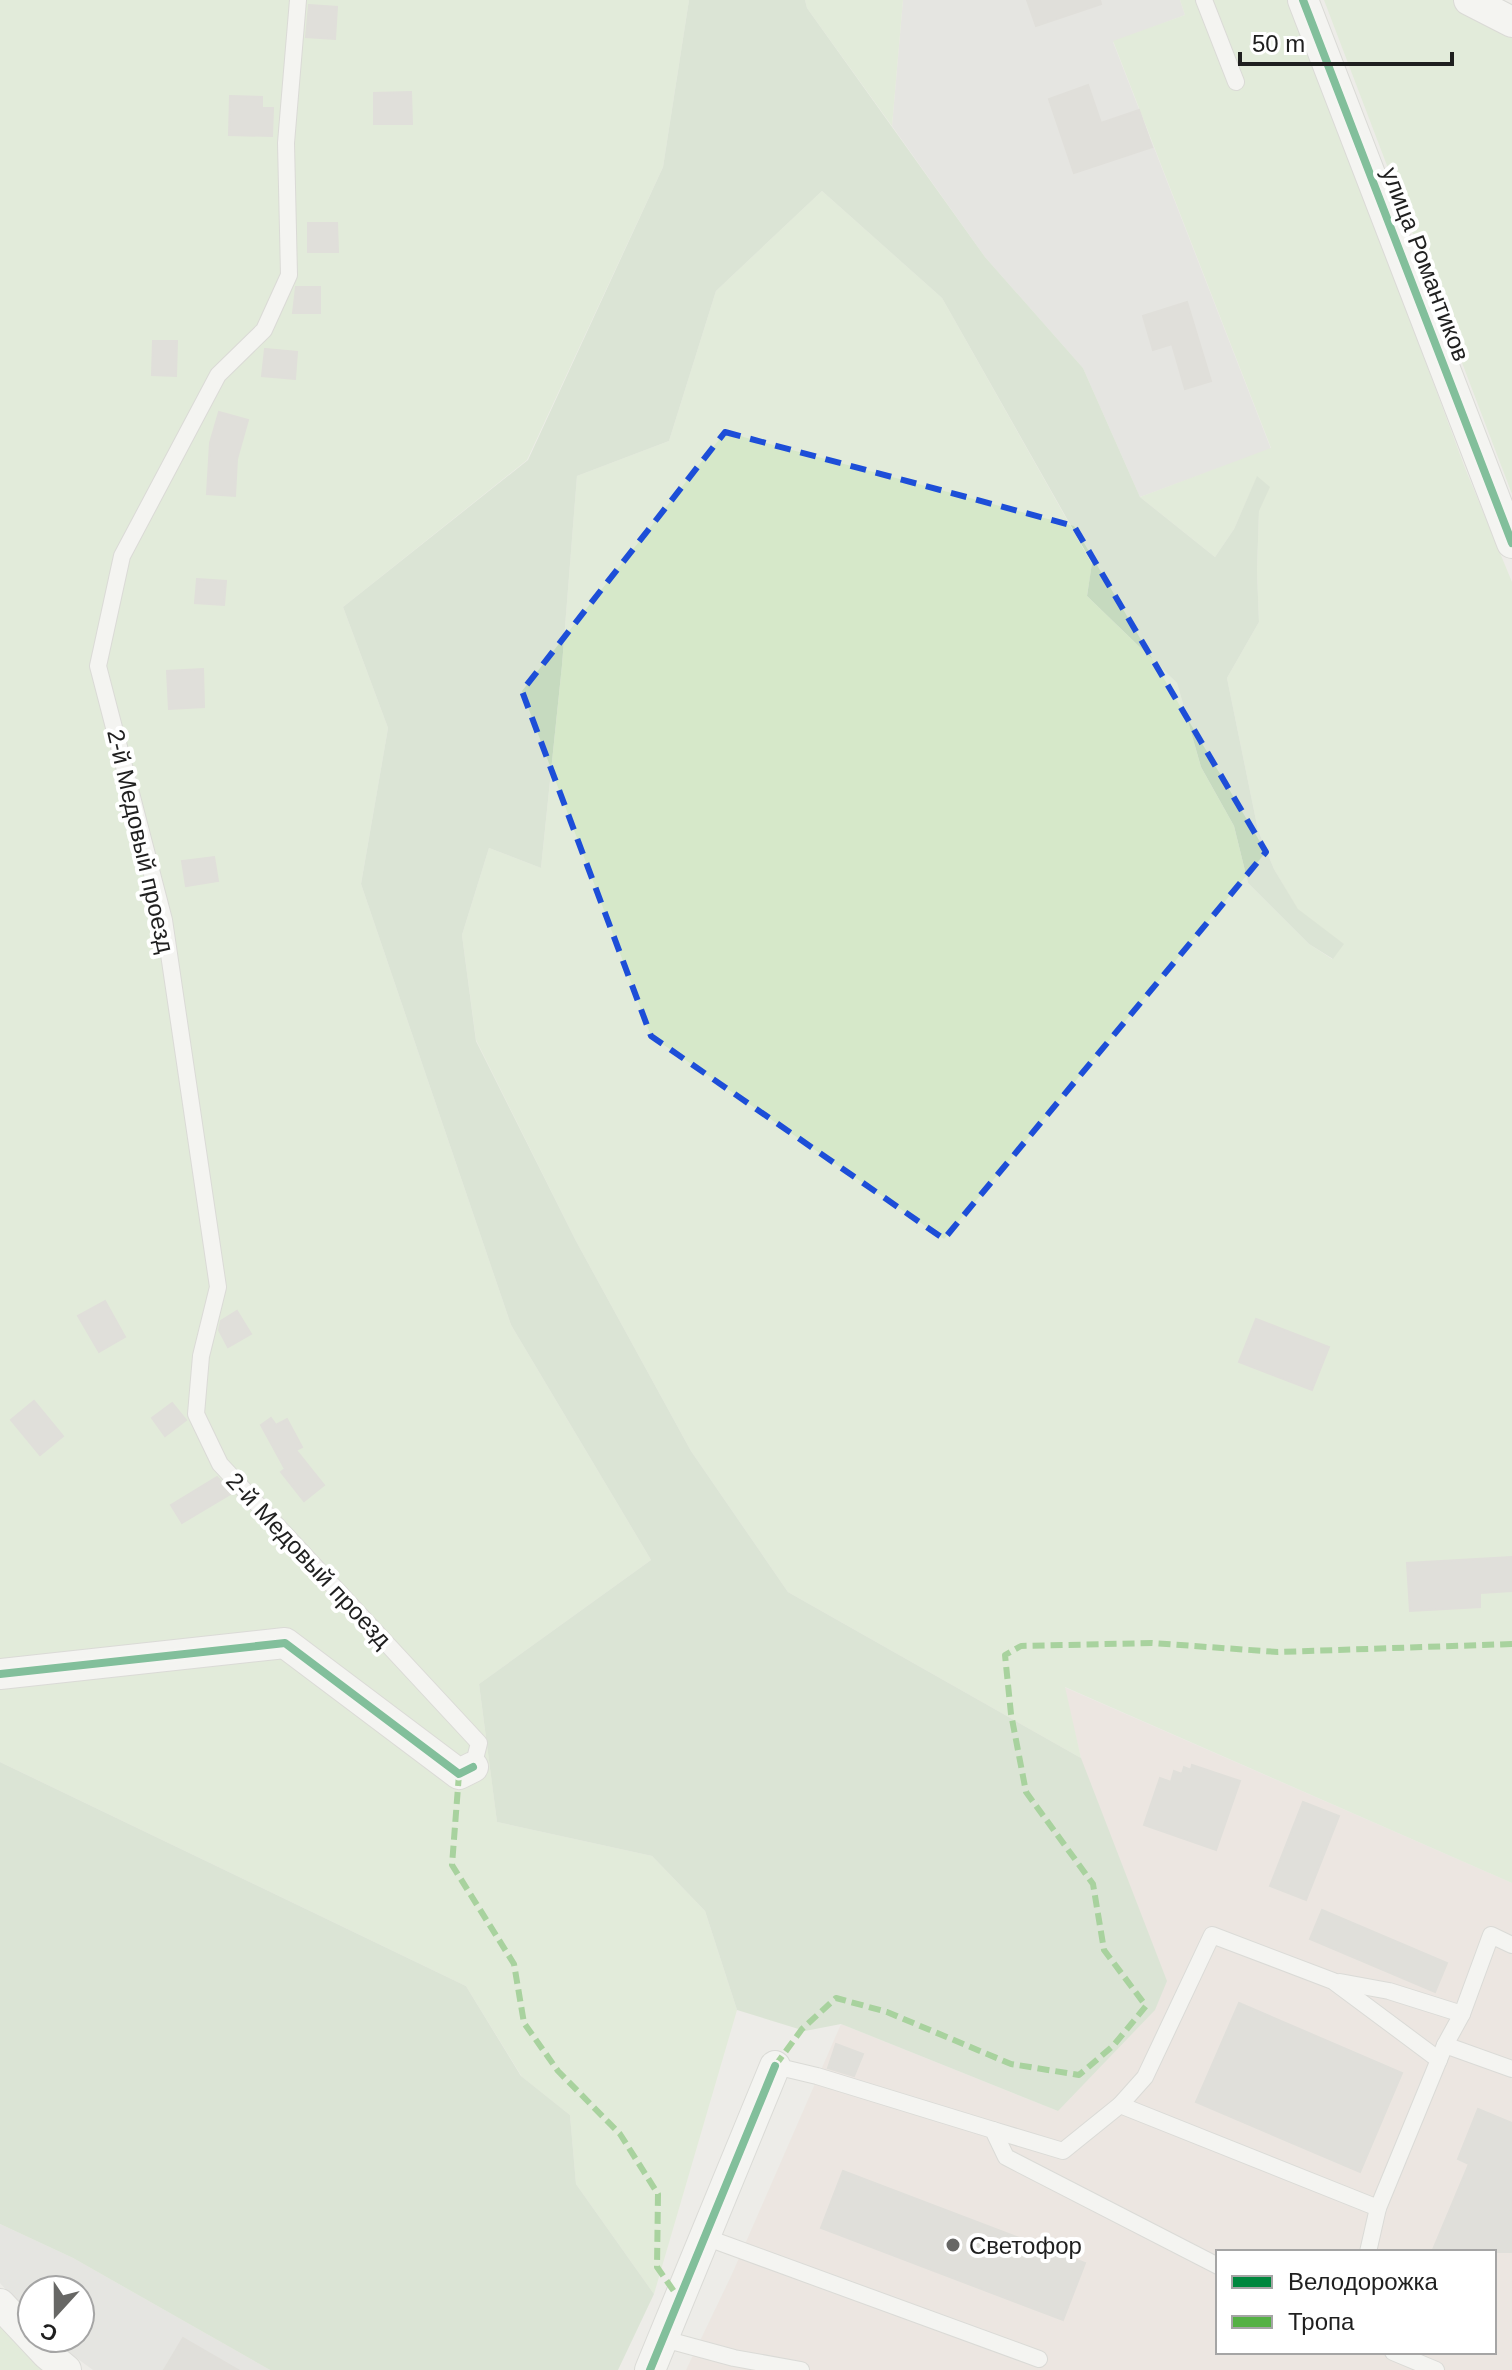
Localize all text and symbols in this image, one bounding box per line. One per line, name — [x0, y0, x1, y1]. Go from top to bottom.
scale bar — [1240, 16, 1452, 66]
text: 50 m — [1252, 30, 1305, 57]
street label: улица Романтиков — [1377, 163, 1475, 365]
street label: 2-й Медовый проезд — [102, 726, 180, 956]
street label: 2-й Медовый проезд — [221, 1467, 397, 1653]
place label: Светофор — [969, 2232, 1082, 2259]
marker: Светофор — [944, 2236, 962, 2254]
legend — [1216, 2250, 1496, 2354]
text: Велодорожка — [1288, 2268, 1439, 2295]
north arrow — [16, 2274, 96, 2354]
text: Тропа — [1288, 2308, 1355, 2335]
text: С — [37, 2318, 61, 2347]

